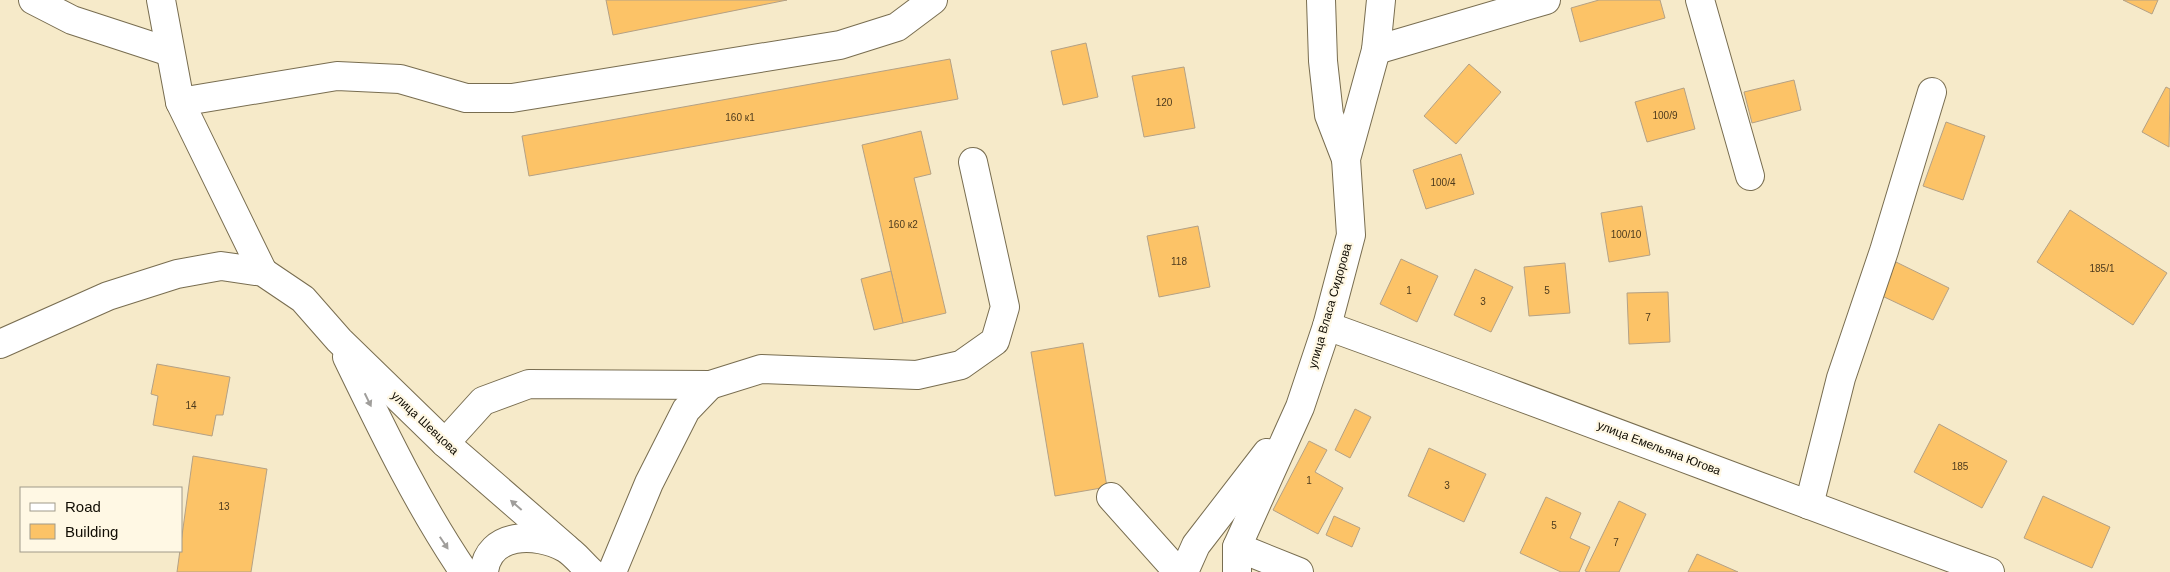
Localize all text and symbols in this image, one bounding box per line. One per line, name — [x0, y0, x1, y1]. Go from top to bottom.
house number: 120 — [1156, 97, 1173, 108]
house number: 100/9 — [1652, 110, 1678, 121]
house number: 160 к1 — [725, 112, 755, 123]
house number: 100/4 — [1430, 177, 1456, 188]
house number: 160 к2 — [888, 219, 918, 230]
house number: 100/10 — [1611, 229, 1642, 240]
street label: улица Власа Сидорова — [1305, 242, 1355, 370]
house number: 118 — [1171, 256, 1187, 267]
house number: 185/1 — [2089, 263, 2115, 274]
house number: 1 — [1406, 285, 1412, 296]
house number: 5 — [1544, 285, 1550, 296]
house number: 3 — [1480, 296, 1486, 307]
house number: 7 — [1645, 312, 1651, 323]
street label: улица Шевцова — [389, 388, 462, 458]
one-way arrow — [364, 393, 372, 407]
house number: 14 — [185, 400, 197, 411]
street label: улица Емельяна Югова — [1595, 418, 1723, 478]
house number: 185 — [1952, 461, 1969, 472]
house number: 1 — [1306, 475, 1312, 486]
house number: 3 — [1444, 480, 1450, 491]
legend — [20, 487, 182, 552]
text: Road — [65, 498, 101, 515]
one-way arrow — [509, 499, 522, 510]
house number: 13 — [218, 501, 230, 512]
house number: 5 — [1551, 520, 1557, 531]
text: Building — [65, 523, 118, 540]
one-way arrow — [439, 536, 449, 550]
house number: 7 — [1613, 537, 1619, 548]

